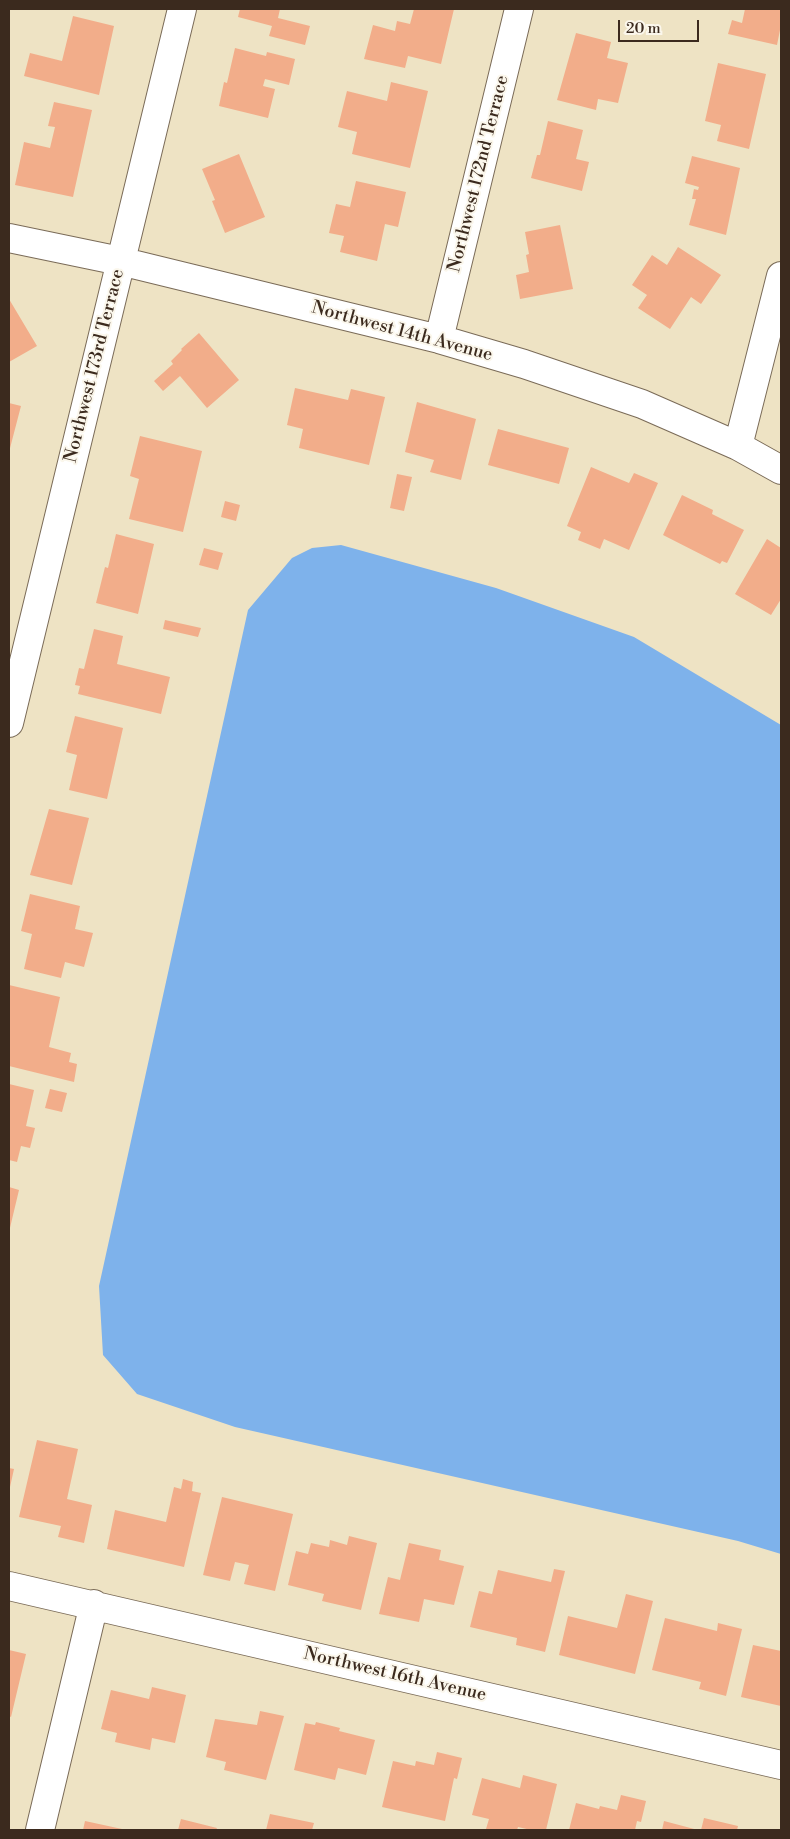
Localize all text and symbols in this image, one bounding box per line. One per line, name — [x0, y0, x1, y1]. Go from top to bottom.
scale bar — [620, 10, 701, 42]
text: 20 m — [626, 19, 661, 38]
street label: Northwest 172nd Terrace — [444, 73, 514, 275]
street label: Northwest 173rd Terrace — [60, 267, 130, 465]
street label: Northwest 14th Avenue — [309, 297, 495, 367]
street label: Northwest 16th Avenue — [302, 1643, 488, 1707]

